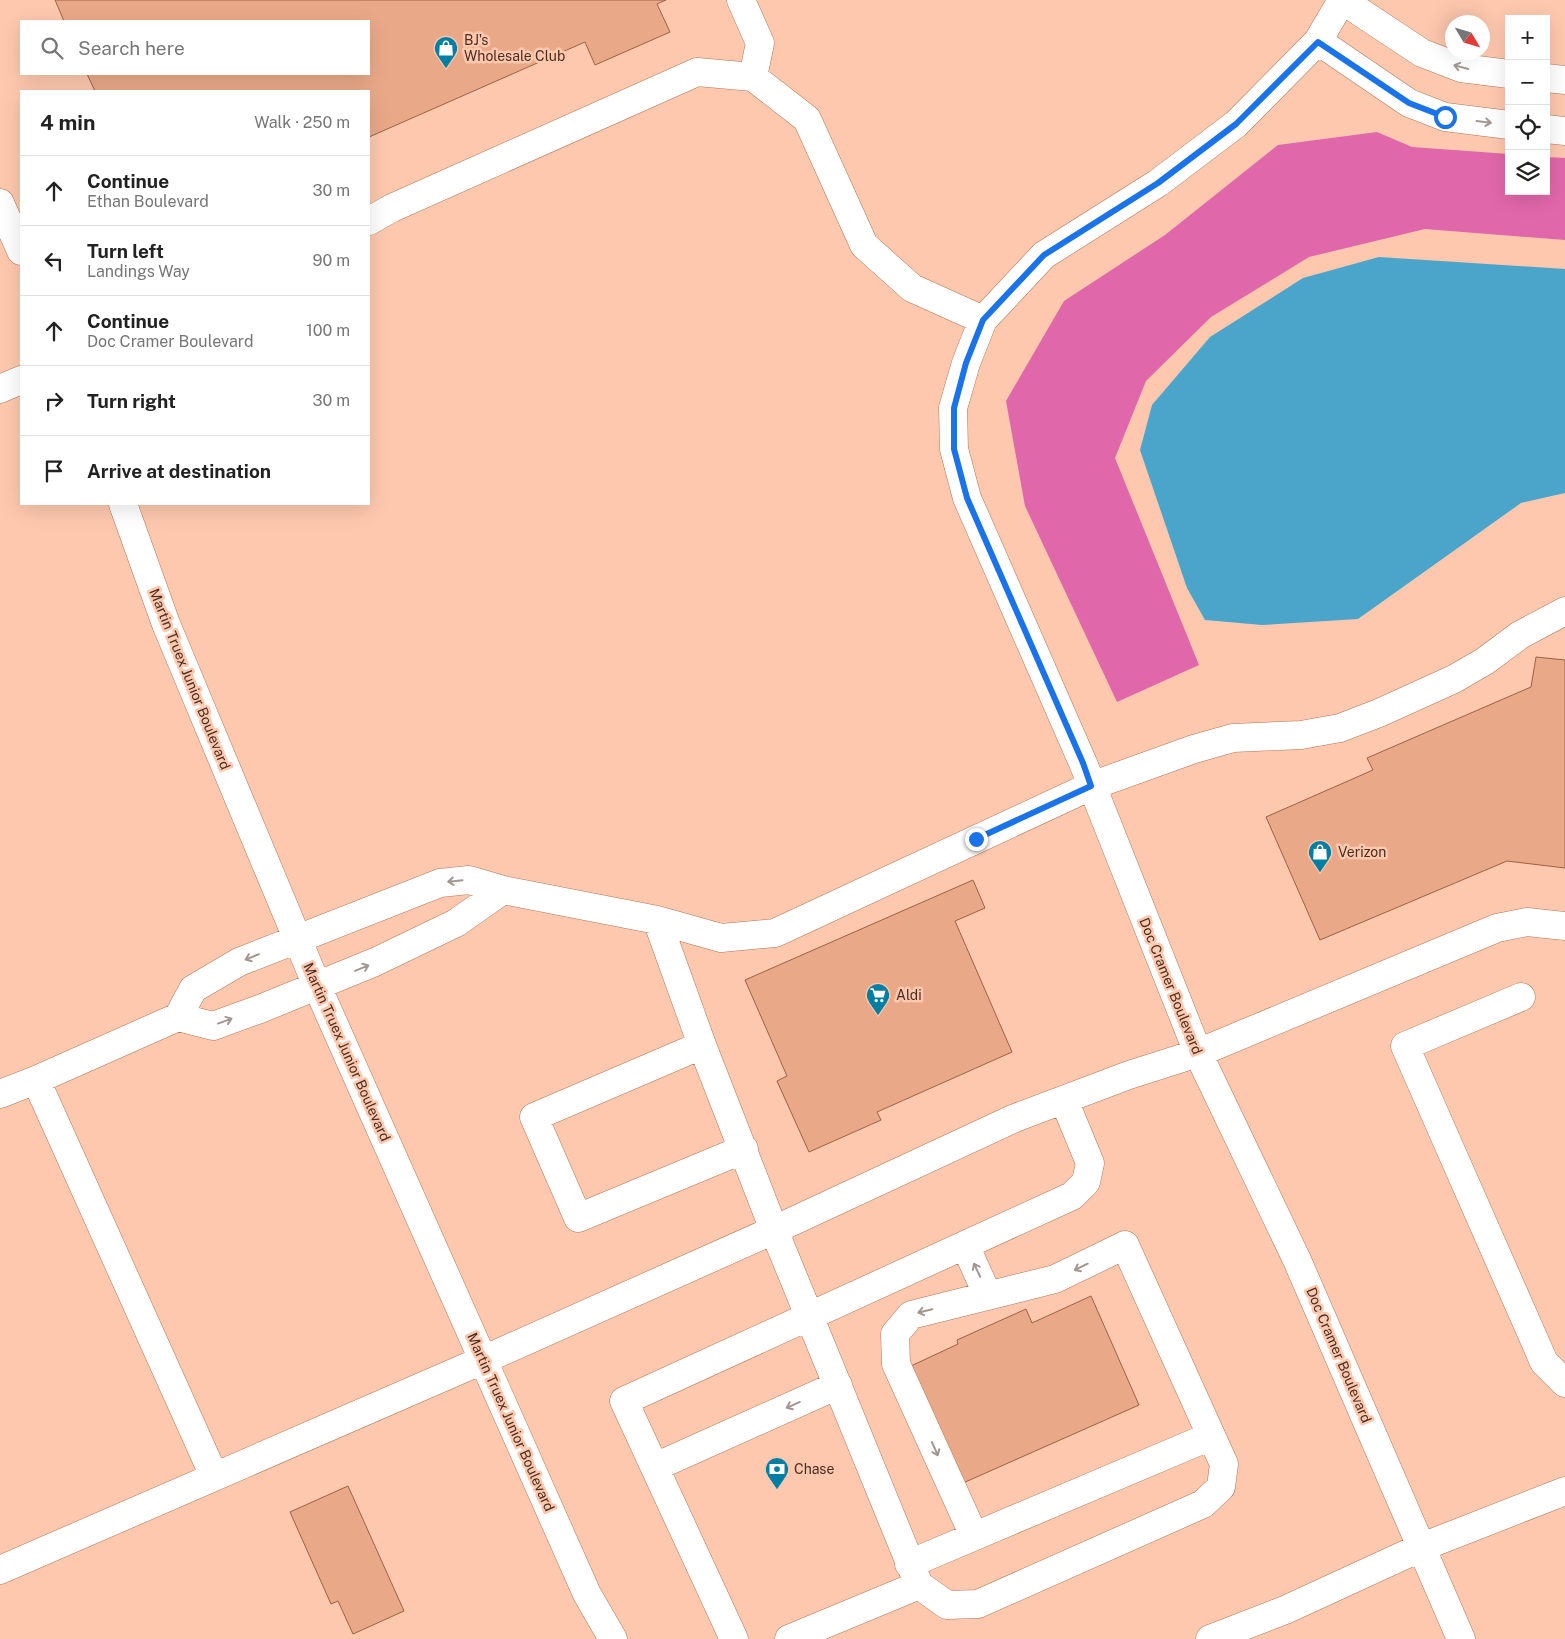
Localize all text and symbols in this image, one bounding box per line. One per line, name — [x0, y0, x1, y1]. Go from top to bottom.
north arrow — [1445, 15, 1490, 60]
map controls — [1505, 15, 1550, 195]
button: + — [1505, 15, 1550, 60]
search box — [20, 20, 370, 75]
place label: BJ's Wholesale Club — [464, 32, 565, 64]
icon: search — [38, 34, 66, 62]
shop icon: BJ's Wholesale Club — [433, 35, 459, 69]
text: Search here — [78, 37, 185, 59]
button: − — [1505, 60, 1550, 105]
one-way arrow — [1453, 62, 1469, 71]
button: locate — [1505, 105, 1550, 150]
route start — [1434, 106, 1457, 129]
text: 4 min — [40, 110, 95, 135]
text: Walk · 250 m — [254, 113, 350, 132]
one-way arrow — [1476, 117, 1492, 127]
button: layers — [1505, 150, 1550, 195]
text: Continue — [87, 170, 169, 192]
icon: ahead — [40, 177, 68, 205]
text: 30 m — [313, 181, 350, 200]
text: Ethan Boulevard — [87, 192, 209, 211]
text: Turn left — [87, 240, 164, 262]
icon: left — [40, 247, 68, 275]
text: 90 m — [313, 251, 350, 270]
text: Landings Way — [87, 262, 190, 281]
text: Continue — [87, 310, 169, 332]
icon: ahead — [40, 317, 68, 345]
text: 100 m — [306, 321, 350, 340]
text: Doc Cramer Boulevard — [87, 332, 253, 351]
icon: right — [40, 387, 68, 415]
text: Turn right — [87, 390, 176, 412]
text: 30 m — [313, 391, 350, 410]
icon: arrive — [40, 457, 68, 485]
text: Arrive at destination — [87, 460, 271, 482]
street label: Martin Truex Junior Boulevard — [146, 586, 234, 772]
route end — [965, 828, 988, 851]
shop icon: Verizon — [1307, 839, 1333, 873]
place label: Verizon — [1338, 844, 1386, 860]
one-way arrow — [448, 877, 464, 886]
street label: Doc Cramer Boulevard — [1136, 915, 1206, 1057]
one-way arrow — [244, 953, 259, 962]
street label: Martin Truex Junior Boulevard — [300, 960, 394, 1144]
one-way arrow — [354, 962, 369, 972]
supermarket icon: Aldi — [865, 982, 891, 1016]
place label: Aldi — [896, 987, 922, 1003]
one-way arrow — [217, 1016, 232, 1025]
one-way arrow — [971, 1263, 981, 1278]
one-way arrow — [1074, 1263, 1089, 1272]
street label: Doc Cramer Boulevard — [1303, 1285, 1375, 1425]
one-way arrow — [918, 1307, 934, 1317]
street label: Martin Truex Junior Boulevard — [464, 1330, 558, 1514]
one-way arrow — [786, 1400, 801, 1410]
one-way arrow — [930, 1441, 940, 1456]
bank icon: Chase — [764, 1456, 790, 1490]
place label: Chase — [794, 1461, 834, 1477]

